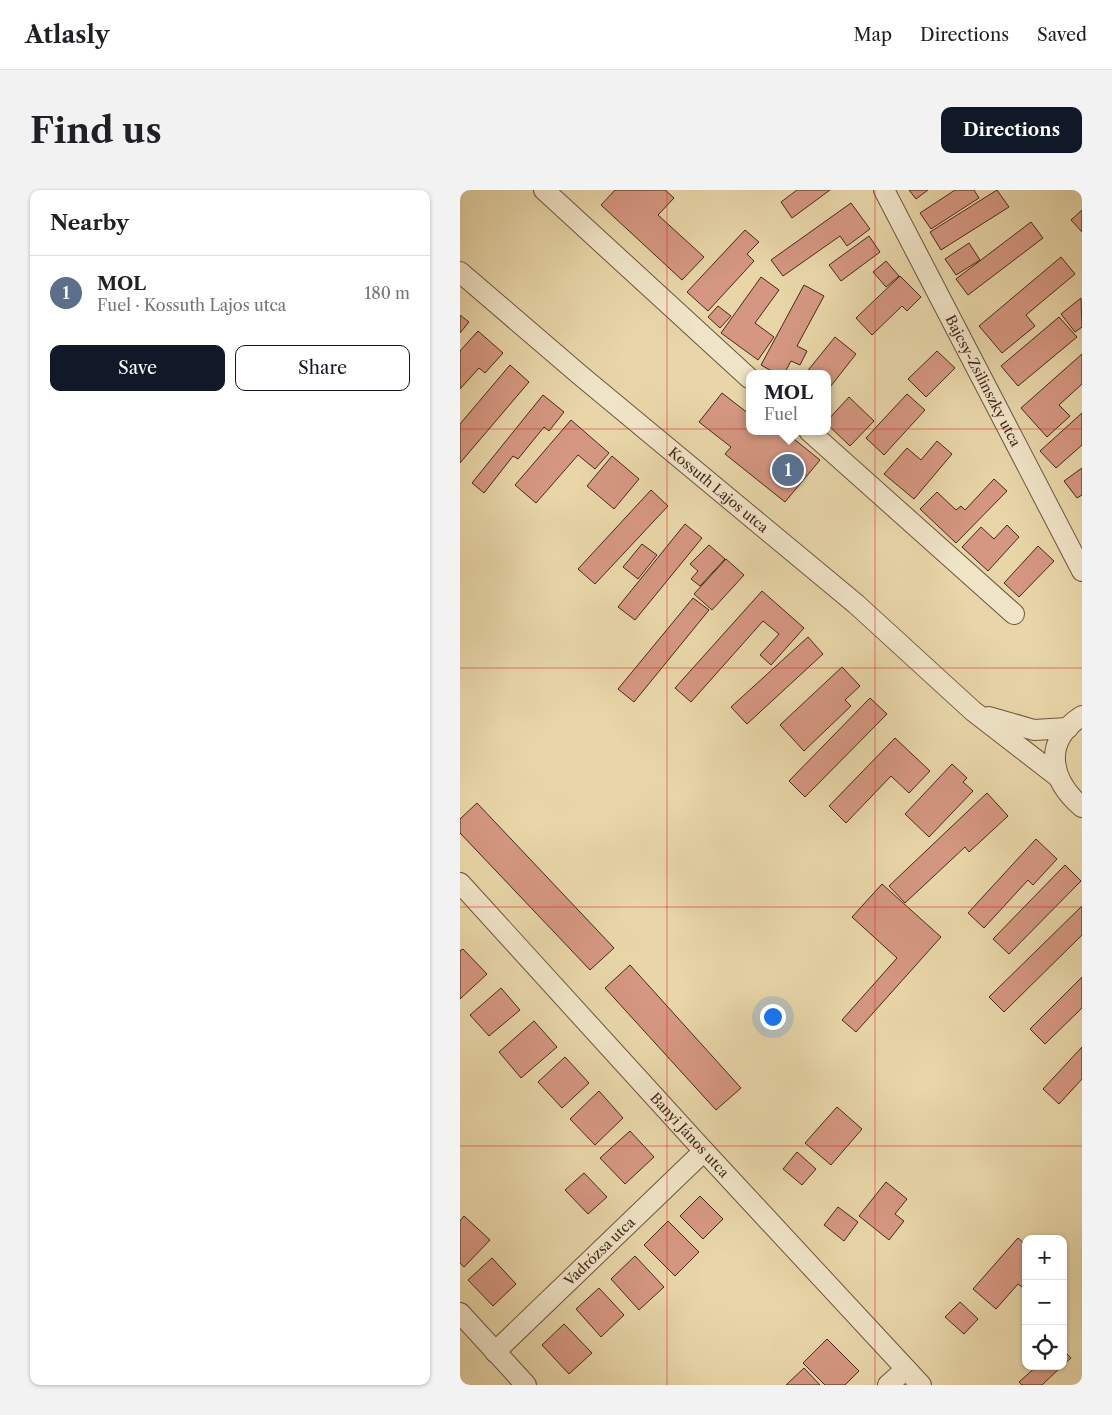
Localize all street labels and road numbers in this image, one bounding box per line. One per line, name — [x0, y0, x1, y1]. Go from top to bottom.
street label: Bajcsy-Zsilinszky utca — [942, 312, 1025, 450]
street label: Kossuth Lajos utca — [665, 443, 773, 537]
street label: Banyi János utca — [646, 1089, 734, 1182]
street label: Vadrózsa utca — [560, 1213, 639, 1290]

